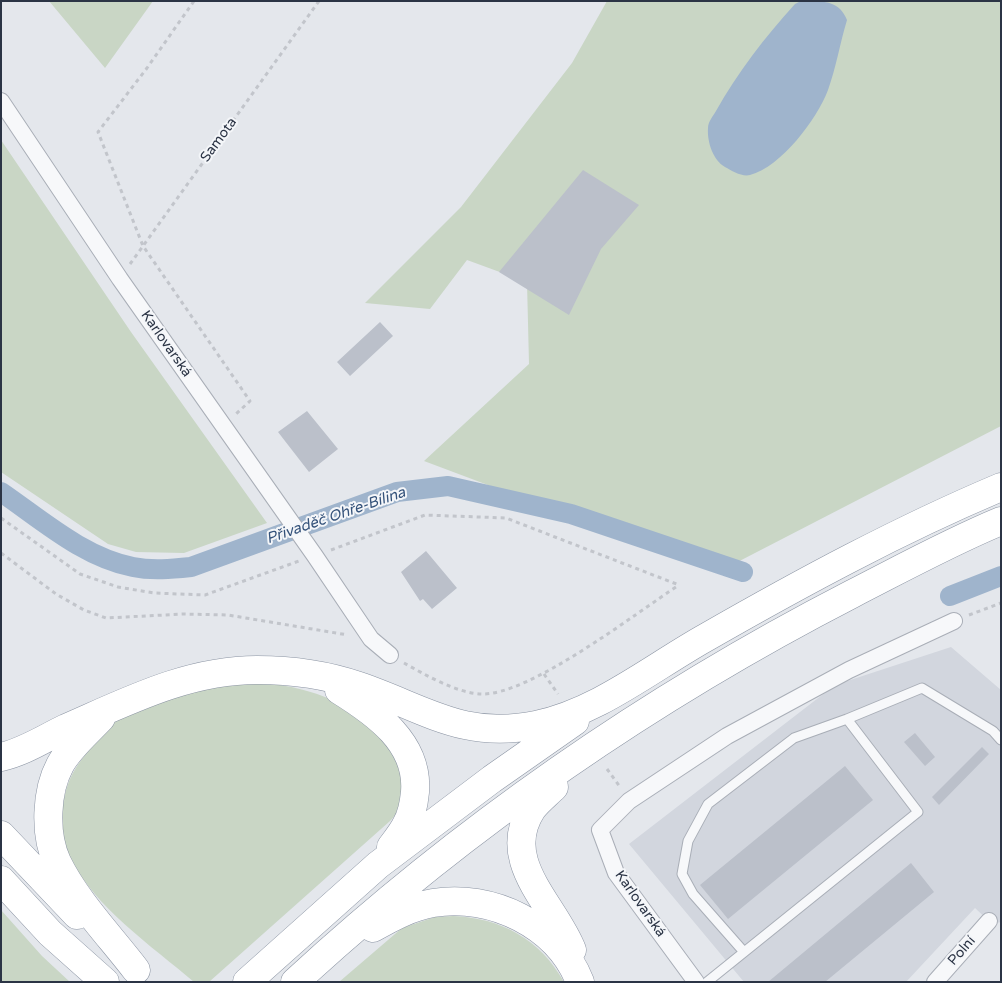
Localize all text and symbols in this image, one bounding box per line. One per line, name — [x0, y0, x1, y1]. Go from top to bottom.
street label: Samota — [197, 114, 241, 166]
street label: Karlovarská — [137, 308, 195, 380]
water label: Přivaděč Ohře-Bílina — [264, 484, 408, 548]
street label: Karlovarská — [611, 868, 669, 940]
street label: Polní — [945, 933, 979, 969]

